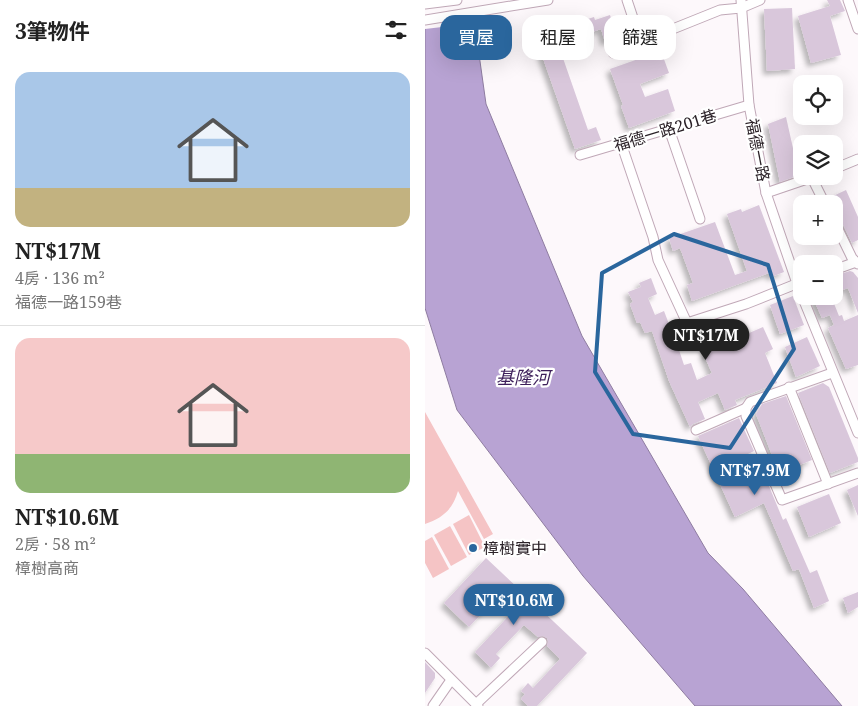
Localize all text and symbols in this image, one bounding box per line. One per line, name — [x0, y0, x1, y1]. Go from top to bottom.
chip: 買屋 — [440, 15, 512, 60]
chip: 租屋 — [522, 15, 594, 60]
chip: 篩選 — [604, 15, 676, 60]
icon: filters — [382, 16, 410, 44]
text: 3筆物件 — [15, 17, 90, 45]
map controls — [793, 75, 843, 305]
button: locate — [793, 75, 843, 125]
street label: 福德一路201巷 — [611, 104, 719, 156]
icon: home — [168, 105, 258, 195]
street label: 福德一路 — [741, 116, 775, 184]
button: layers — [793, 135, 843, 185]
button: + — [793, 195, 843, 245]
text: NT$17M — [15, 237, 101, 265]
button: − — [793, 255, 843, 305]
text: 4房 · 136 m² — [15, 267, 105, 289]
text: 福德一路159巷 — [15, 291, 122, 313]
pin: NT$17M — [665, 318, 747, 361]
text: NT$17M — [673, 324, 739, 346]
water label: 基隆河 — [496, 365, 553, 389]
icon: home — [168, 370, 258, 460]
pin: NT$7.9M — [709, 454, 801, 496]
text: NT$7.9M — [720, 459, 790, 481]
text: NT$10.6M — [15, 503, 119, 531]
text: 2房 · 58 m² — [15, 533, 96, 555]
place label: 樟樹實中 — [483, 537, 547, 559]
marker: 樟樹實中 — [467, 542, 479, 554]
text: 樟樹高商 — [15, 557, 79, 579]
pin: NT$10.6M — [462, 584, 566, 626]
text: NT$10.6M — [474, 589, 554, 611]

